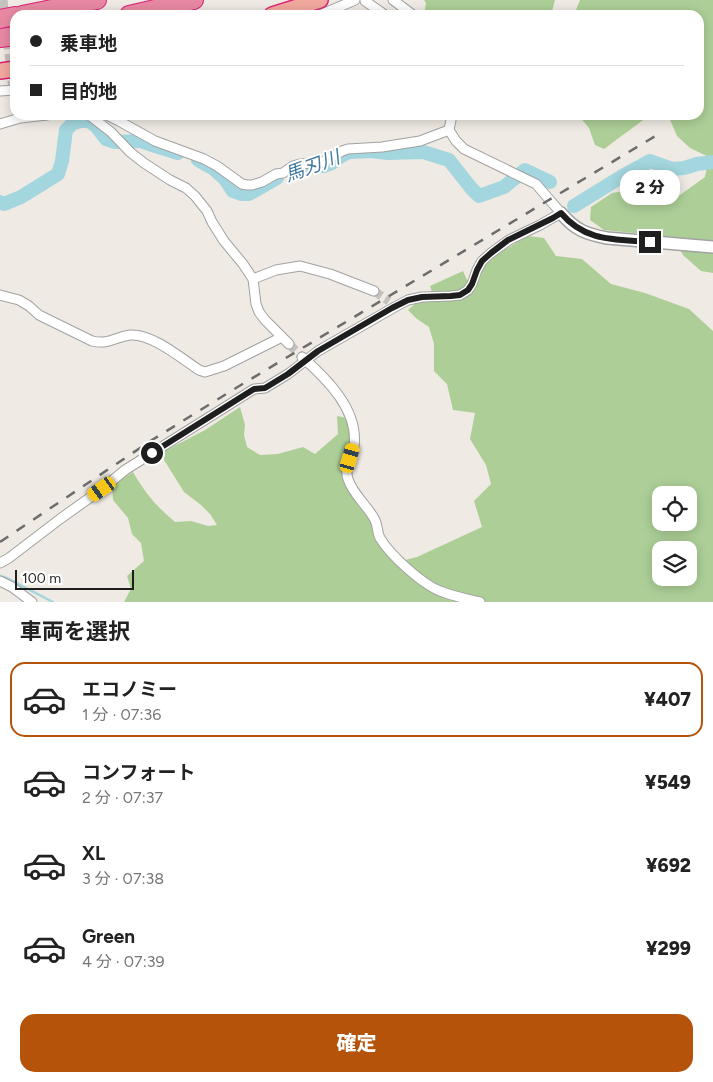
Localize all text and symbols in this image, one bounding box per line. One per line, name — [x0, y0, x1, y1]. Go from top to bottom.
text: 乗車地 — [60, 32, 117, 55]
text: 目的地 — [60, 80, 117, 103]
water label: 馬刃川 — [281, 145, 345, 187]
callout: 2 分 — [620, 170, 680, 204]
text: 2 分 — [635, 178, 665, 197]
route end — [639, 231, 661, 253]
route start — [141, 442, 163, 464]
car — [338, 442, 361, 474]
car — [85, 474, 118, 504]
map controls — [652, 486, 697, 586]
button: locate — [652, 486, 697, 531]
button: layers — [652, 541, 697, 586]
scale bar — [15, 567, 134, 590]
text: 100 m — [22, 570, 61, 587]
text: 車両を選択 — [20, 618, 130, 645]
icon: car — [22, 677, 67, 722]
text: エコノミー — [82, 678, 177, 701]
text: ¥407 — [644, 688, 691, 711]
text: 1 分 · 07:36 — [82, 705, 161, 724]
icon: car — [22, 760, 67, 805]
text: コンフォート — [82, 761, 195, 784]
text: ¥549 — [645, 771, 691, 794]
text: 2 分 · 07:37 — [82, 788, 163, 807]
text: XL — [82, 842, 105, 865]
icon: car — [22, 843, 67, 888]
text: ¥692 — [646, 854, 691, 877]
text: 3 分 · 07:38 — [82, 869, 164, 888]
text: Green — [82, 925, 135, 948]
icon: car — [22, 926, 67, 971]
text: ¥299 — [646, 937, 691, 960]
text: 4 分 · 07:39 — [82, 952, 165, 971]
button: 確定 — [20, 1014, 693, 1072]

